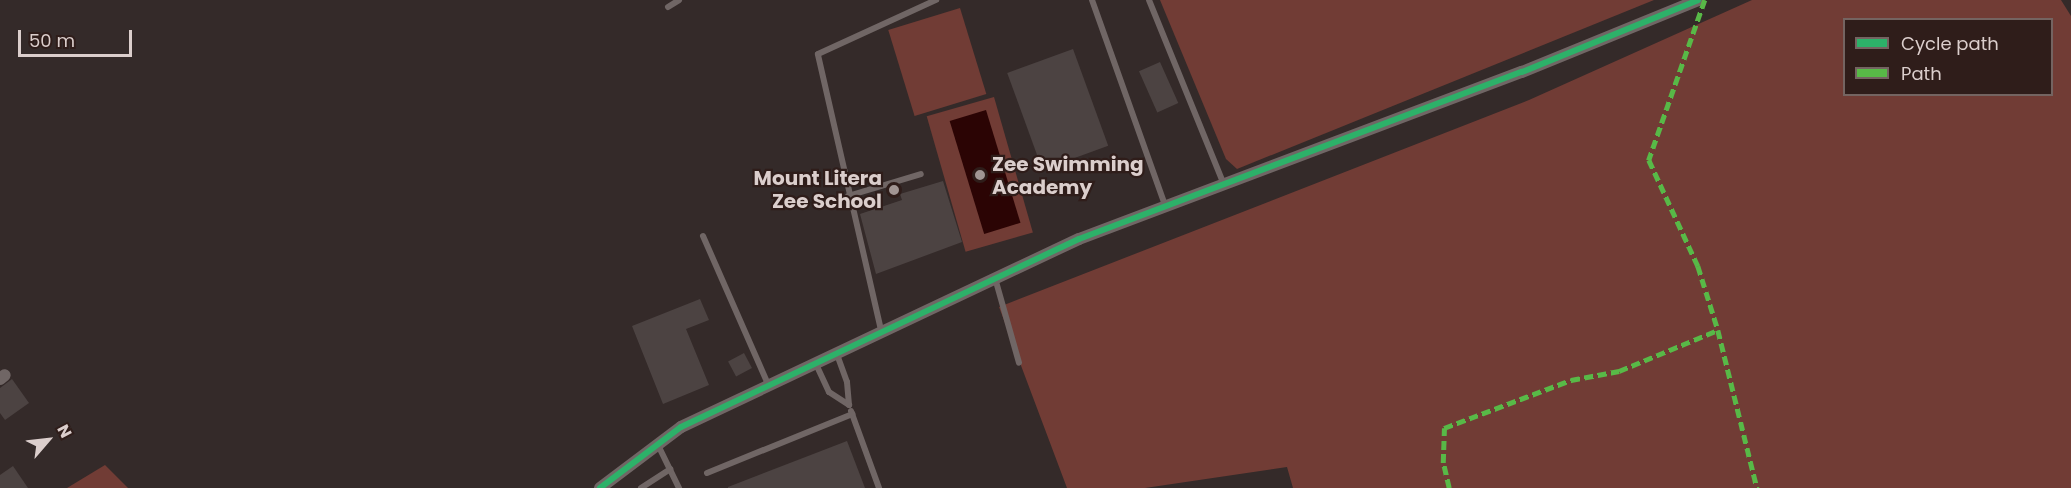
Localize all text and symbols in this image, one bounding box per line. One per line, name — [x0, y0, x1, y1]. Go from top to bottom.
scale bar — [21, 18, 135, 56]
legend — [1843, 18, 2053, 96]
text: 50 m — [29, 28, 75, 53]
text: Cycle path — [1901, 31, 1999, 56]
text: Path — [1901, 61, 1942, 86]
place label: Zee Swimming Academy — [992, 152, 1144, 199]
place label: Mount Litera Zee School — [754, 166, 882, 213]
marker: Zee Swimming Academy — [973, 168, 987, 182]
marker: Mount Litera Zee School — [887, 183, 901, 197]
north arrow — [18, 410, 78, 470]
text: N — [51, 421, 77, 442]

